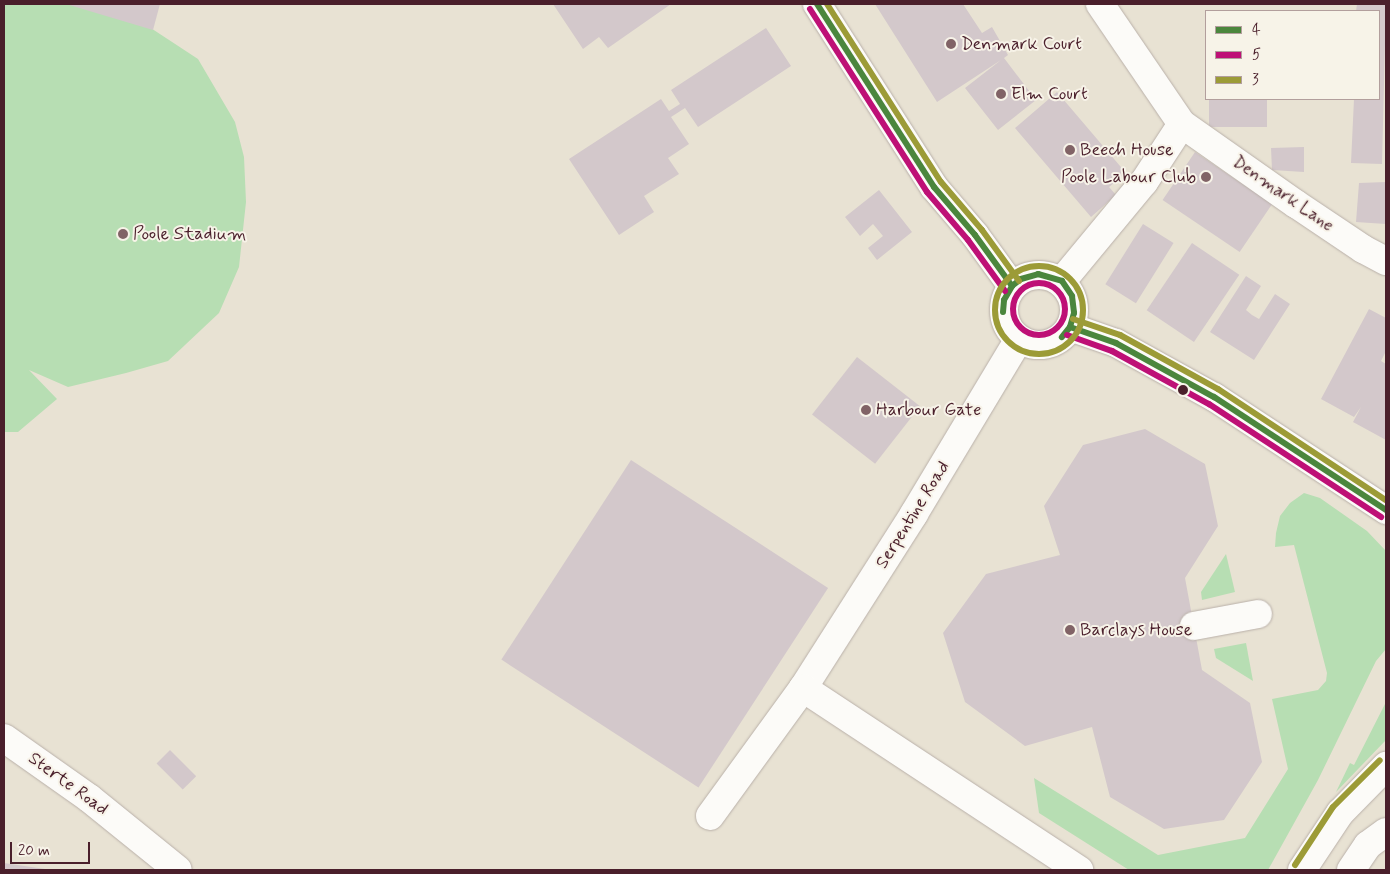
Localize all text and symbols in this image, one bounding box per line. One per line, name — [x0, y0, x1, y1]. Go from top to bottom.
legend — [1205, 10, 1380, 100]
text: 4 — [1252, 20, 1261, 40]
place label: Denmark Court — [961, 33, 1086, 55]
marker: Denmark Court — [945, 38, 957, 50]
text: 5 — [1252, 45, 1261, 65]
text: 3 — [1252, 70, 1259, 90]
place label: Elm Court — [1011, 83, 1091, 105]
marker: Elm Court — [995, 88, 1007, 100]
place label: Beech House — [1080, 139, 1173, 161]
marker: Beech House — [1064, 144, 1076, 156]
street label: Denmark Lane — [1228, 151, 1338, 237]
place label: Poole Labour Club — [1058, 166, 1196, 188]
marker: Poole Labour Club — [1200, 171, 1212, 183]
place label: Poole Stadium — [133, 223, 237, 245]
marker: Poole Stadium — [117, 228, 129, 240]
unlabelled marker — [1178, 385, 1188, 395]
place label: Harbour Gate — [876, 399, 979, 421]
marker: Harbour Gate — [860, 404, 872, 416]
street label: Serpentine Road — [872, 458, 954, 572]
place label: Barclays House — [1080, 619, 1192, 641]
marker: Barclays House — [1064, 624, 1076, 636]
street label: Sterte Road — [24, 748, 112, 820]
scale bar — [12, 832, 92, 864]
text: 20 m — [18, 841, 50, 861]

